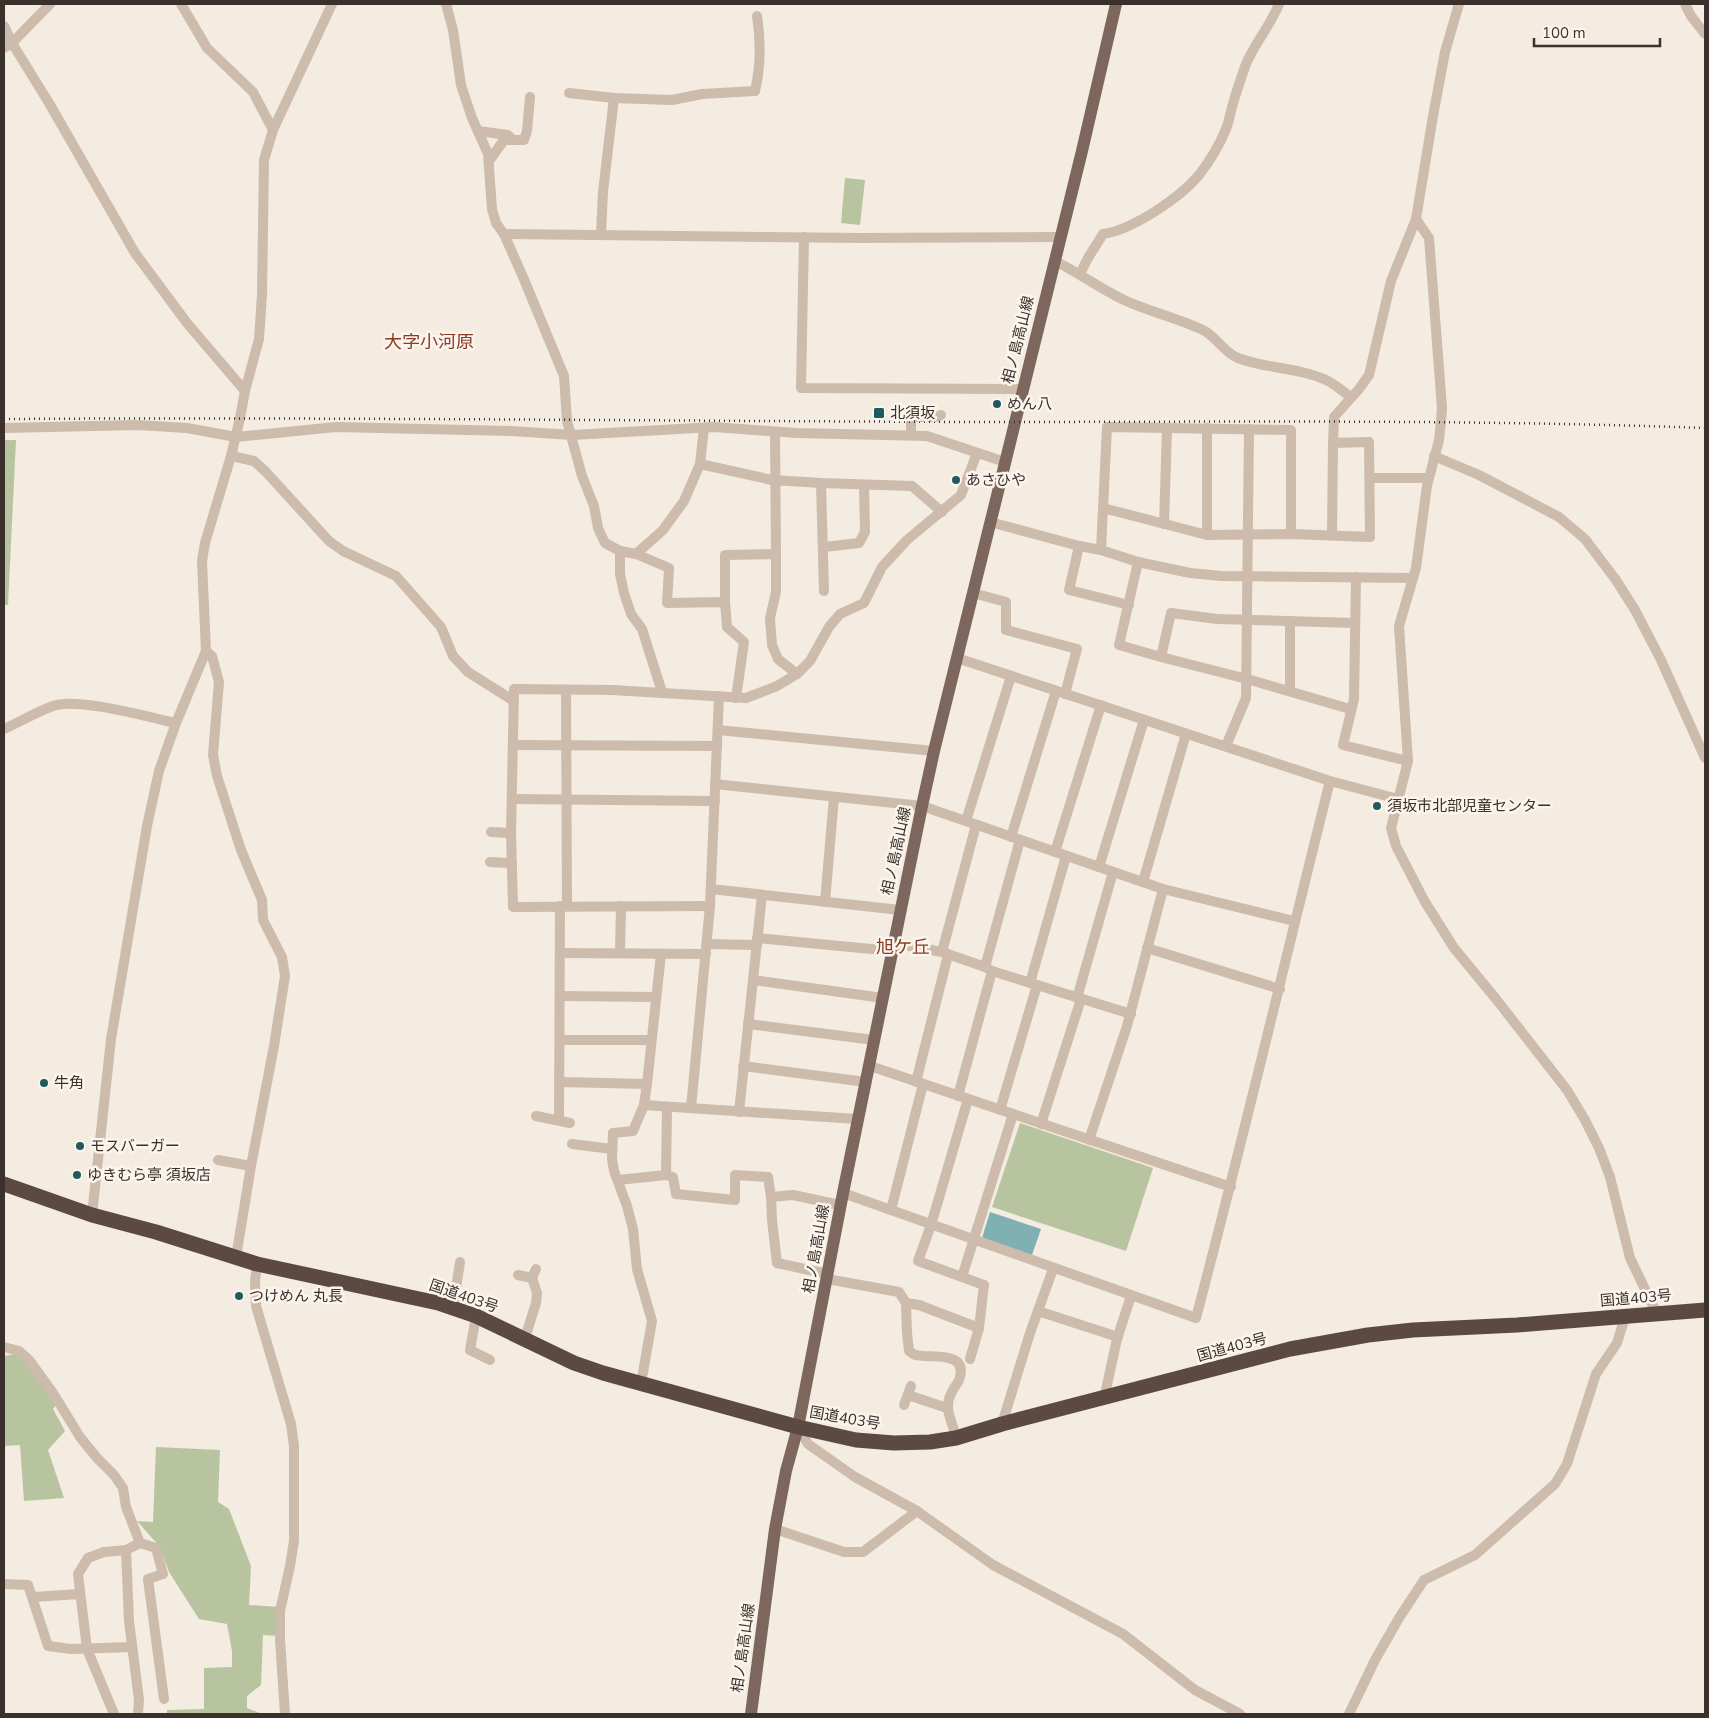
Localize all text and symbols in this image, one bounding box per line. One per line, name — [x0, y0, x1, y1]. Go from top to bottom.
scale bar — [1534, 15, 1660, 47]
text: 100 m — [1542, 23, 1586, 43]
street label: 相ノ島高山線 — [997, 294, 1039, 386]
district label: 大字小河原 — [384, 330, 474, 354]
place label: めん八 — [1007, 394, 1052, 414]
marker: めん八 — [991, 398, 1003, 410]
place label: 北須坂 — [890, 403, 935, 423]
marker: 北須坂 — [872, 406, 886, 420]
place label: あさひや — [966, 470, 1026, 490]
marker: あさひや — [950, 474, 962, 486]
place label: 須坂市北部児童センター — [1387, 796, 1552, 816]
marker: 須坂市北部児童センター — [1371, 800, 1383, 812]
street label: 相ノ島高山線 — [877, 805, 915, 897]
district label: 旭ケ丘 — [876, 935, 930, 959]
place label: 牛角 — [54, 1073, 84, 1093]
marker: 牛角 — [38, 1077, 50, 1089]
place label: モスバーガー — [90, 1136, 180, 1156]
marker: モスバーガー — [74, 1140, 86, 1152]
place label: ゆきむら亭 須坂店 — [87, 1165, 211, 1185]
marker: ゆきむら亭 須坂店 — [71, 1169, 83, 1181]
street label: 相ノ島高山線 — [798, 1203, 834, 1295]
street label: 国道403号 — [427, 1275, 501, 1317]
street label: 国道403号 — [1599, 1285, 1673, 1311]
place label: つけめん 丸長 — [249, 1286, 343, 1306]
marker: つけめん 丸長 — [233, 1290, 245, 1302]
street label: 国道403号 — [1195, 1328, 1269, 1366]
street label: 国道403号 — [808, 1402, 882, 1434]
street label: 相ノ島高山線 — [727, 1602, 759, 1694]

